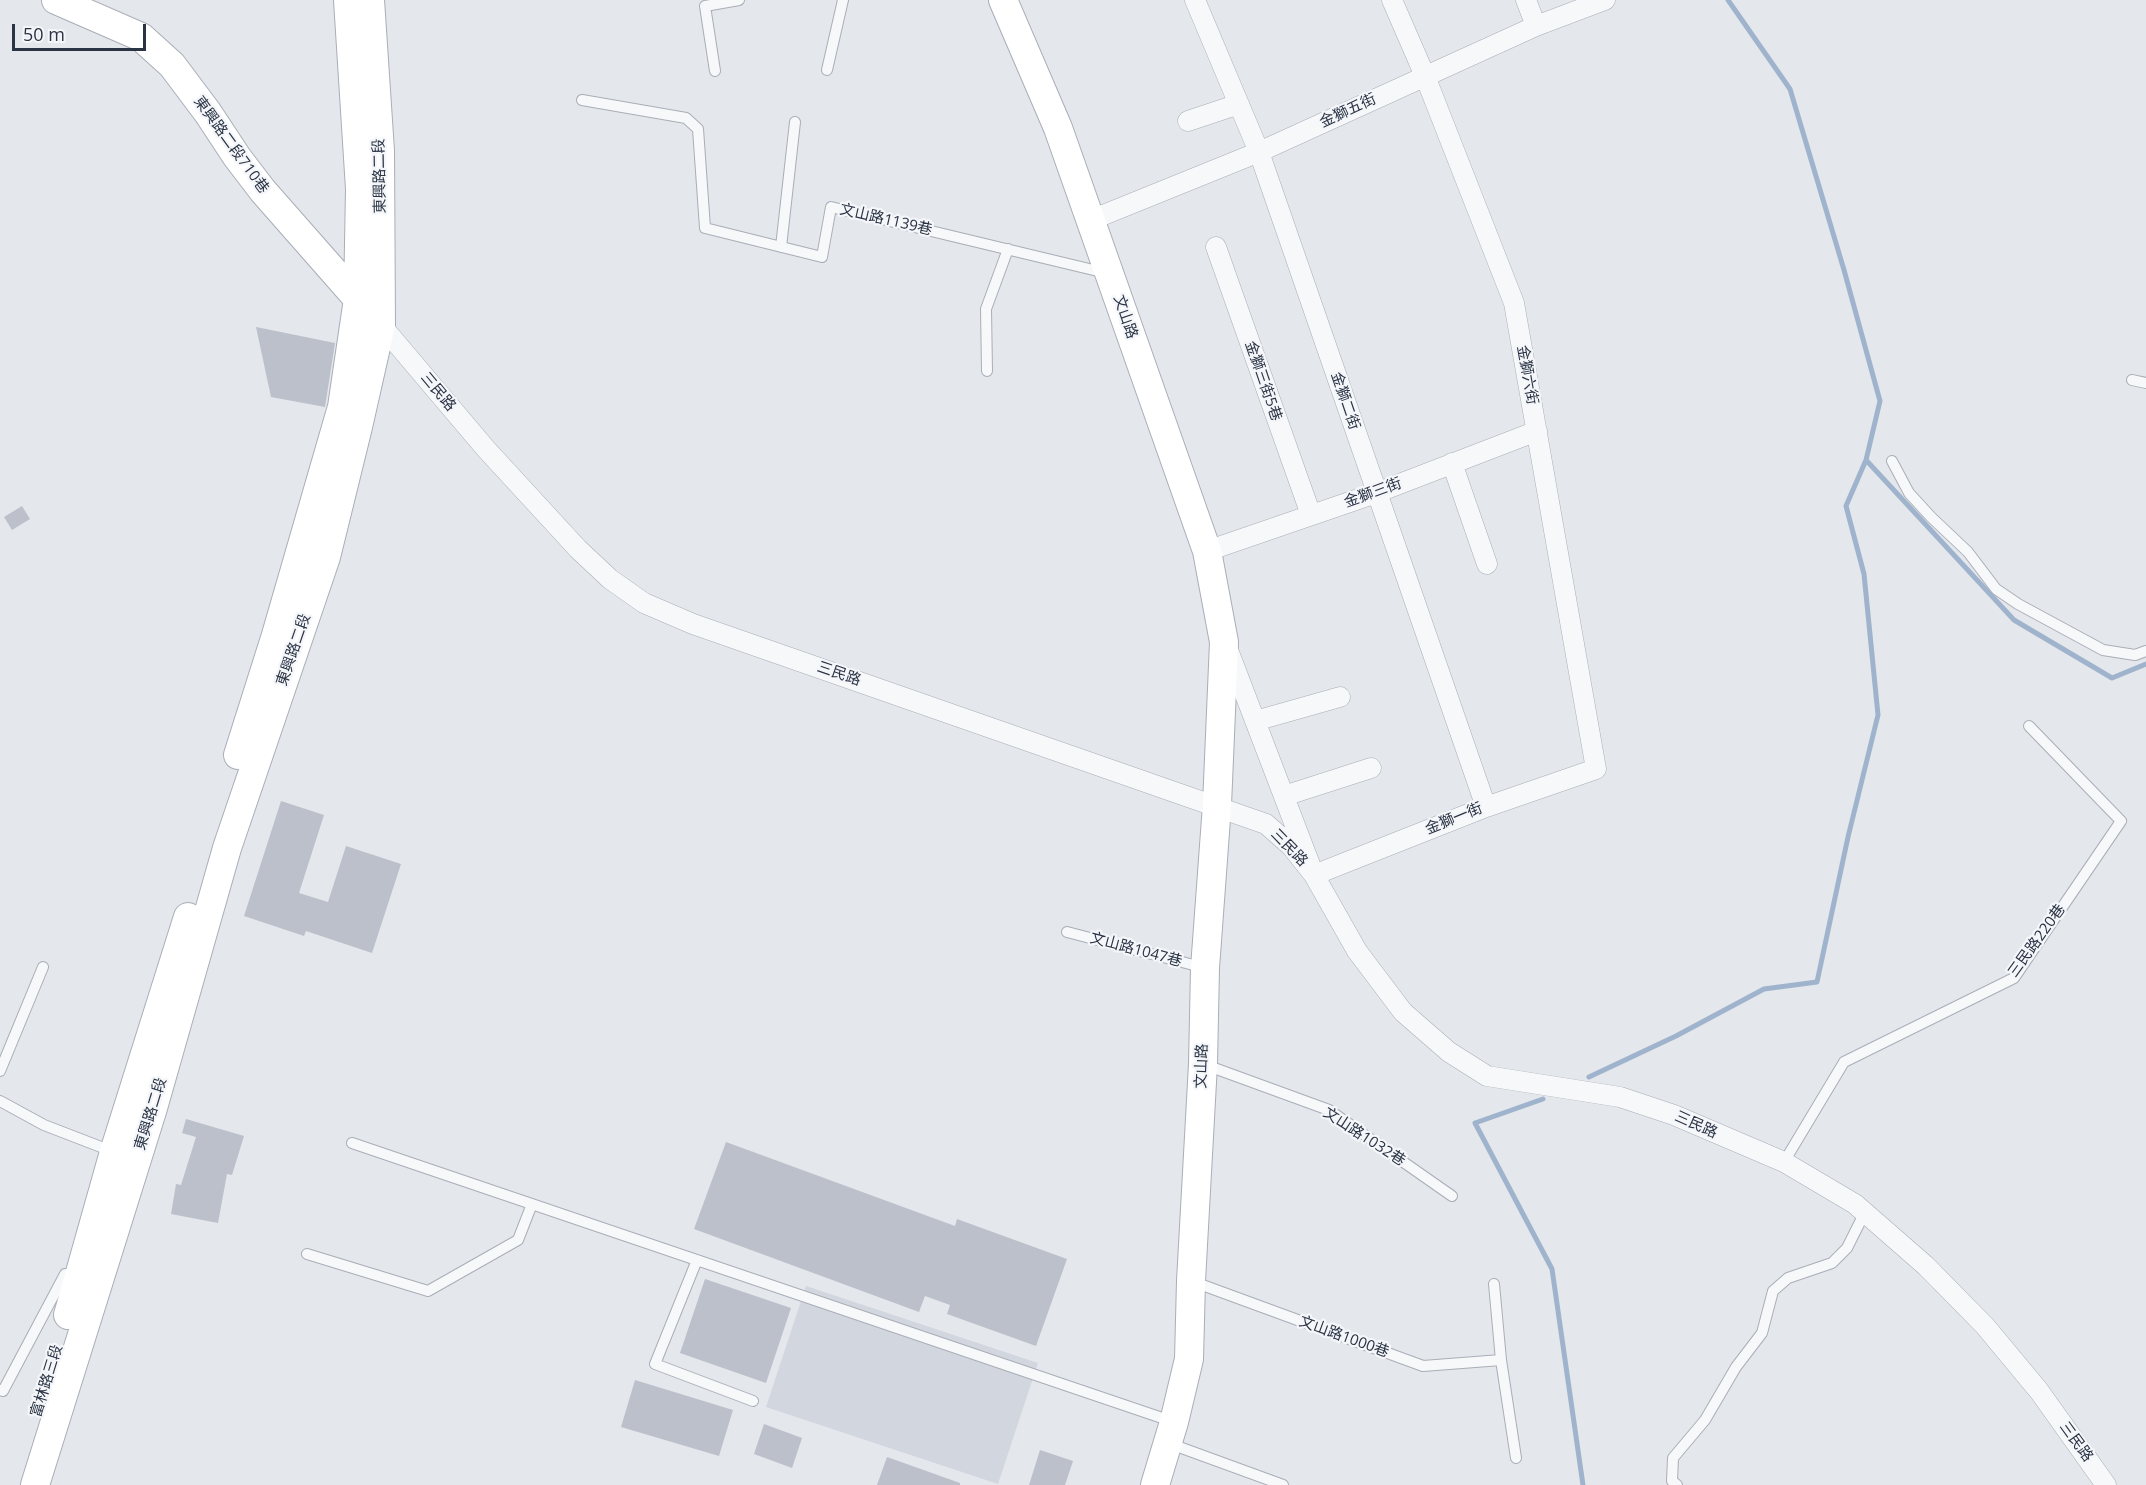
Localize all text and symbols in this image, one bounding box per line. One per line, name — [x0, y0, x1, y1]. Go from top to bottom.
scale bar — [15, 12, 148, 50]
text: 50 m — [23, 22, 65, 46]
street label: 金獅五街 — [1317, 90, 1379, 132]
street label: 東興路二段710巷 — [190, 93, 272, 197]
street label: 東興路二段 — [370, 138, 390, 214]
street label: 文山路1139巷 — [838, 201, 934, 239]
street label: 文山路 — [1109, 293, 1141, 341]
street label: 金獅三街5巷 — [1241, 339, 1285, 423]
street label: 金獅六街 — [1513, 344, 1541, 406]
street label: 三民路 — [417, 369, 459, 415]
street label: 金獅二街 — [1327, 370, 1363, 432]
street label: 金獅三街 — [1342, 474, 1404, 512]
street label: 東興路二段 — [273, 612, 315, 688]
street label: 三民路 — [815, 658, 863, 690]
street label: 金獅一街 — [1423, 799, 1485, 839]
street label: 三民路 — [1267, 826, 1311, 870]
street label: 三民路220巷 — [2005, 901, 2069, 981]
street label: 文山路1047巷 — [1088, 929, 1184, 971]
street label: 文山路 — [1192, 1043, 1212, 1089]
street label: 東興路二段 — [131, 1076, 171, 1152]
street label: 文山路1032巷 — [1320, 1104, 1408, 1170]
street label: 三民路 — [1672, 1108, 1720, 1142]
street label: 文山路1000巷 — [1297, 1312, 1391, 1362]
street label: 富林路三段 — [27, 1343, 67, 1419]
street label: 三民路 — [2055, 1419, 2097, 1465]

